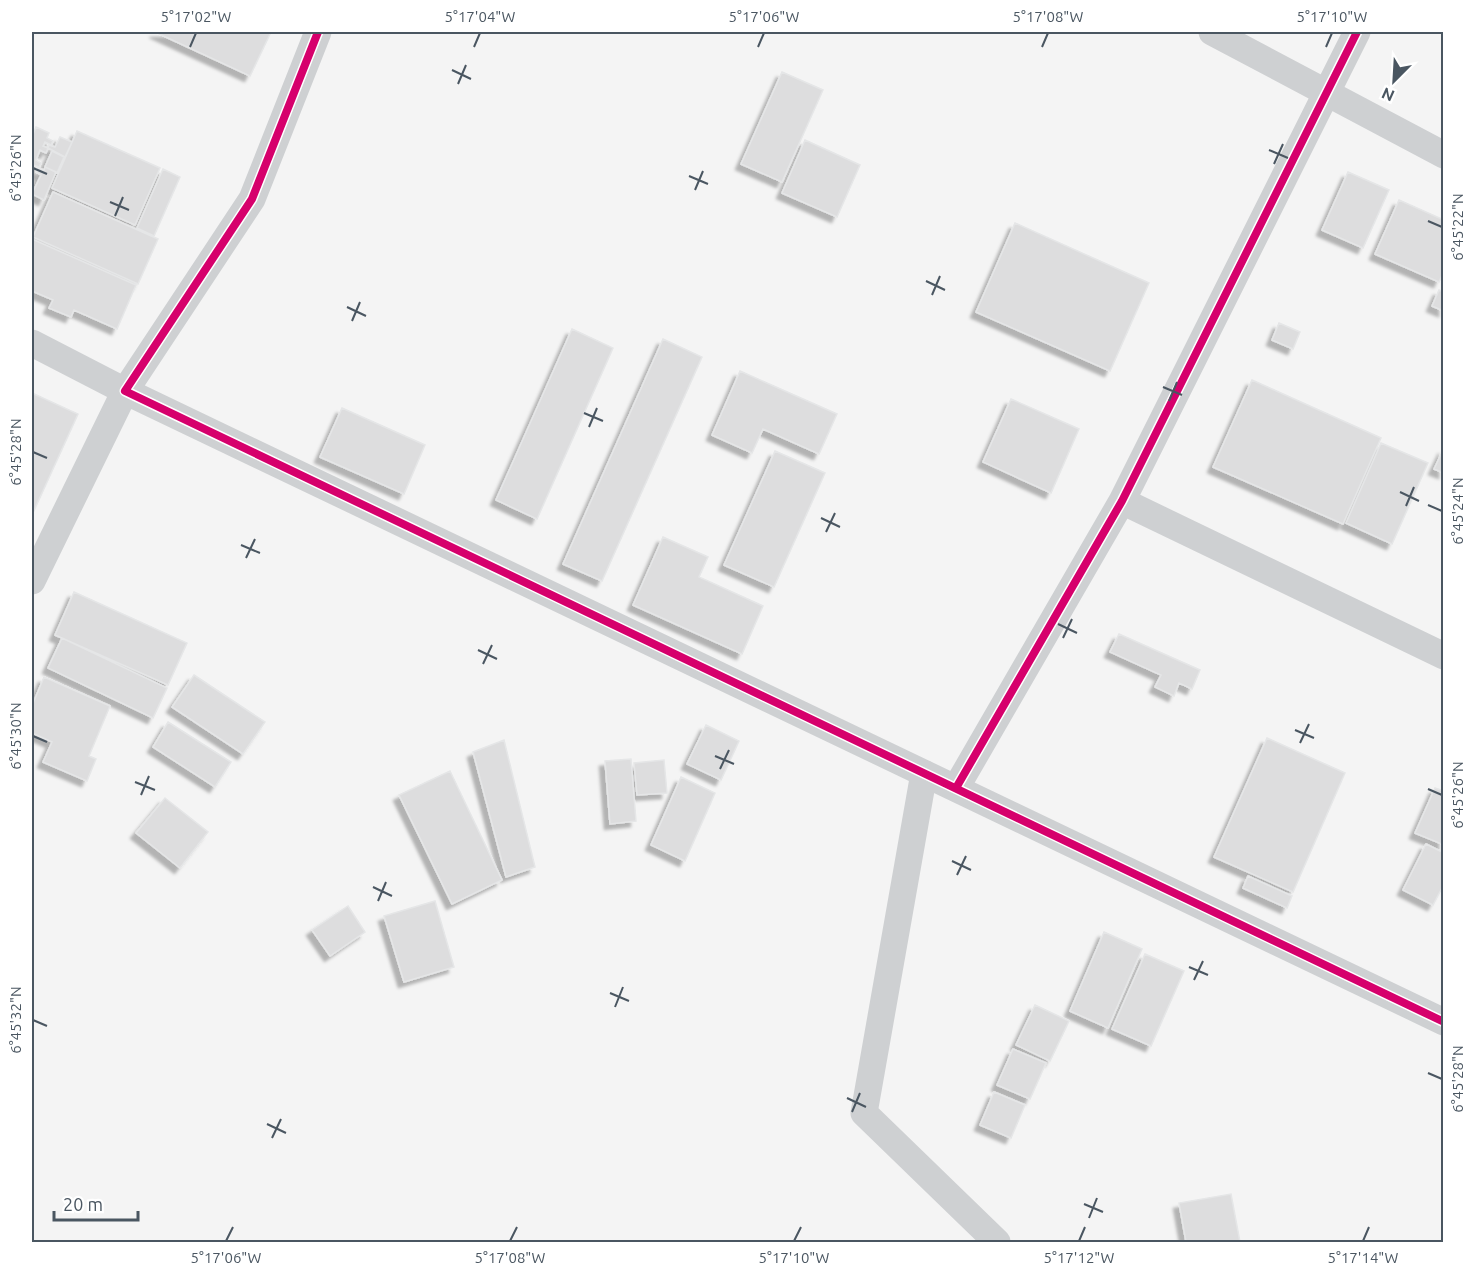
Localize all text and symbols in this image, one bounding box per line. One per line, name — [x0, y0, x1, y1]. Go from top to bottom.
text: 5°17'02"W — [161, 8, 232, 25]
text: 5°17'04"W — [445, 8, 516, 25]
text: 5°17'06"W — [729, 8, 800, 25]
text: 5°17'08"W — [1013, 8, 1084, 25]
text: 5°17'10"W — [1297, 8, 1368, 25]
north arrow — [1364, 51, 1424, 111]
text: N — [1379, 84, 1397, 105]
text: 6°45'26"N — [7, 134, 24, 202]
text: 6°45'22"N — [1449, 193, 1466, 261]
text: 6°45'28"N — [7, 418, 24, 486]
text: 6°45'24"N — [1449, 477, 1466, 545]
text: 6°45'30"N — [7, 702, 24, 770]
text: 6°45'26"N — [1449, 761, 1466, 829]
text: 6°45'32"N — [7, 986, 24, 1054]
text: 6°45'28"N — [1449, 1045, 1466, 1113]
scale bar — [54, 1184, 138, 1222]
text: 20 m — [63, 1194, 103, 1214]
text: 5°17'06"W — [191, 1249, 262, 1266]
text: 5°17'08"W — [475, 1249, 546, 1266]
text: 5°17'10"W — [759, 1249, 830, 1266]
text: 5°17'12"W — [1044, 1249, 1115, 1266]
text: 5°17'14"W — [1328, 1249, 1399, 1266]

